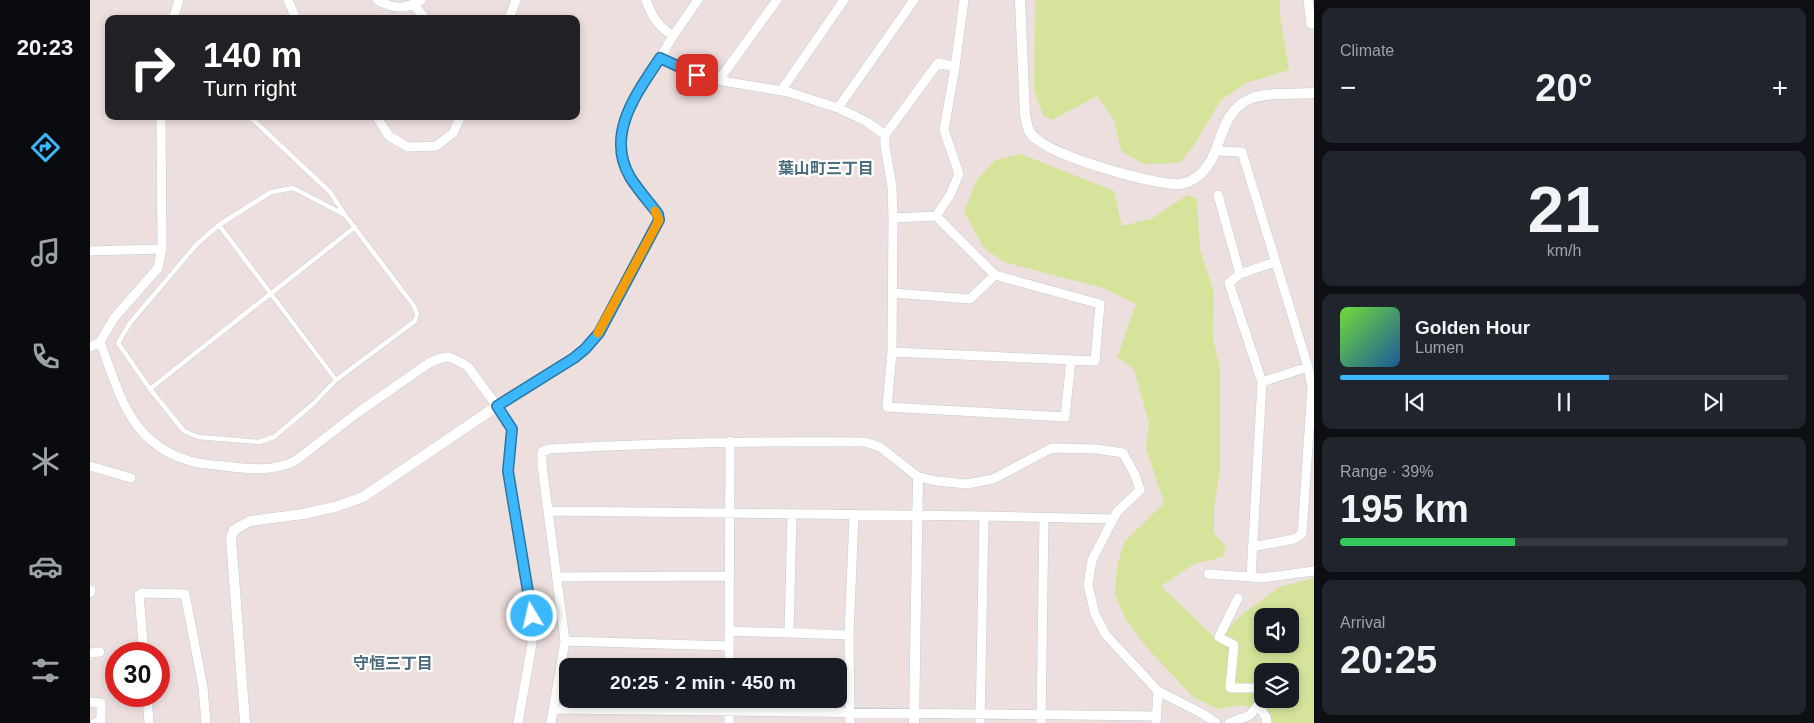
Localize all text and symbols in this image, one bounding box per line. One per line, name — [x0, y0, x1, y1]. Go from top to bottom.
text: 20:23 — [17, 35, 73, 60]
icon: right — [120, 35, 185, 100]
text: 140 m — [203, 35, 302, 74]
text: Climate — [1340, 42, 1394, 59]
pin — [676, 54, 718, 96]
icon: arrive — [683, 61, 711, 89]
text: 20° — [1535, 67, 1593, 109]
text: − — [1340, 72, 1356, 103]
text: + — [1772, 72, 1788, 103]
text: Turn right — [203, 76, 296, 101]
icon: directions — [28, 130, 63, 165]
district label: 葉山町三丁目 — [778, 160, 874, 177]
text: 21 — [1528, 173, 1600, 246]
icon: music — [28, 235, 63, 270]
text: km/h — [1547, 242, 1581, 259]
text: Golden Hour — [1415, 317, 1530, 338]
icon: phone — [28, 339, 63, 374]
text: Lumen — [1415, 339, 1464, 356]
icon: previous — [1401, 388, 1429, 416]
icon: pause — [1550, 388, 1578, 416]
icon: next — [1699, 388, 1727, 416]
icon: climate — [28, 444, 63, 479]
text: Range · 39% — [1340, 463, 1433, 480]
text: 195 km — [1340, 488, 1469, 530]
icon: car — [28, 549, 63, 584]
position arrow — [505, 589, 557, 641]
map controls — [1254, 608, 1299, 708]
button: sound — [1254, 608, 1299, 653]
text: Arrival — [1340, 614, 1385, 631]
text: 20:25 — [1340, 639, 1437, 681]
speed limit sign: 30 — [105, 642, 170, 707]
icon: filters — [28, 653, 63, 688]
district label: 守恒三丁目 — [353, 655, 433, 672]
button: layers — [1254, 663, 1299, 708]
text: 20:25 · 2 min · 450 m — [610, 672, 796, 693]

